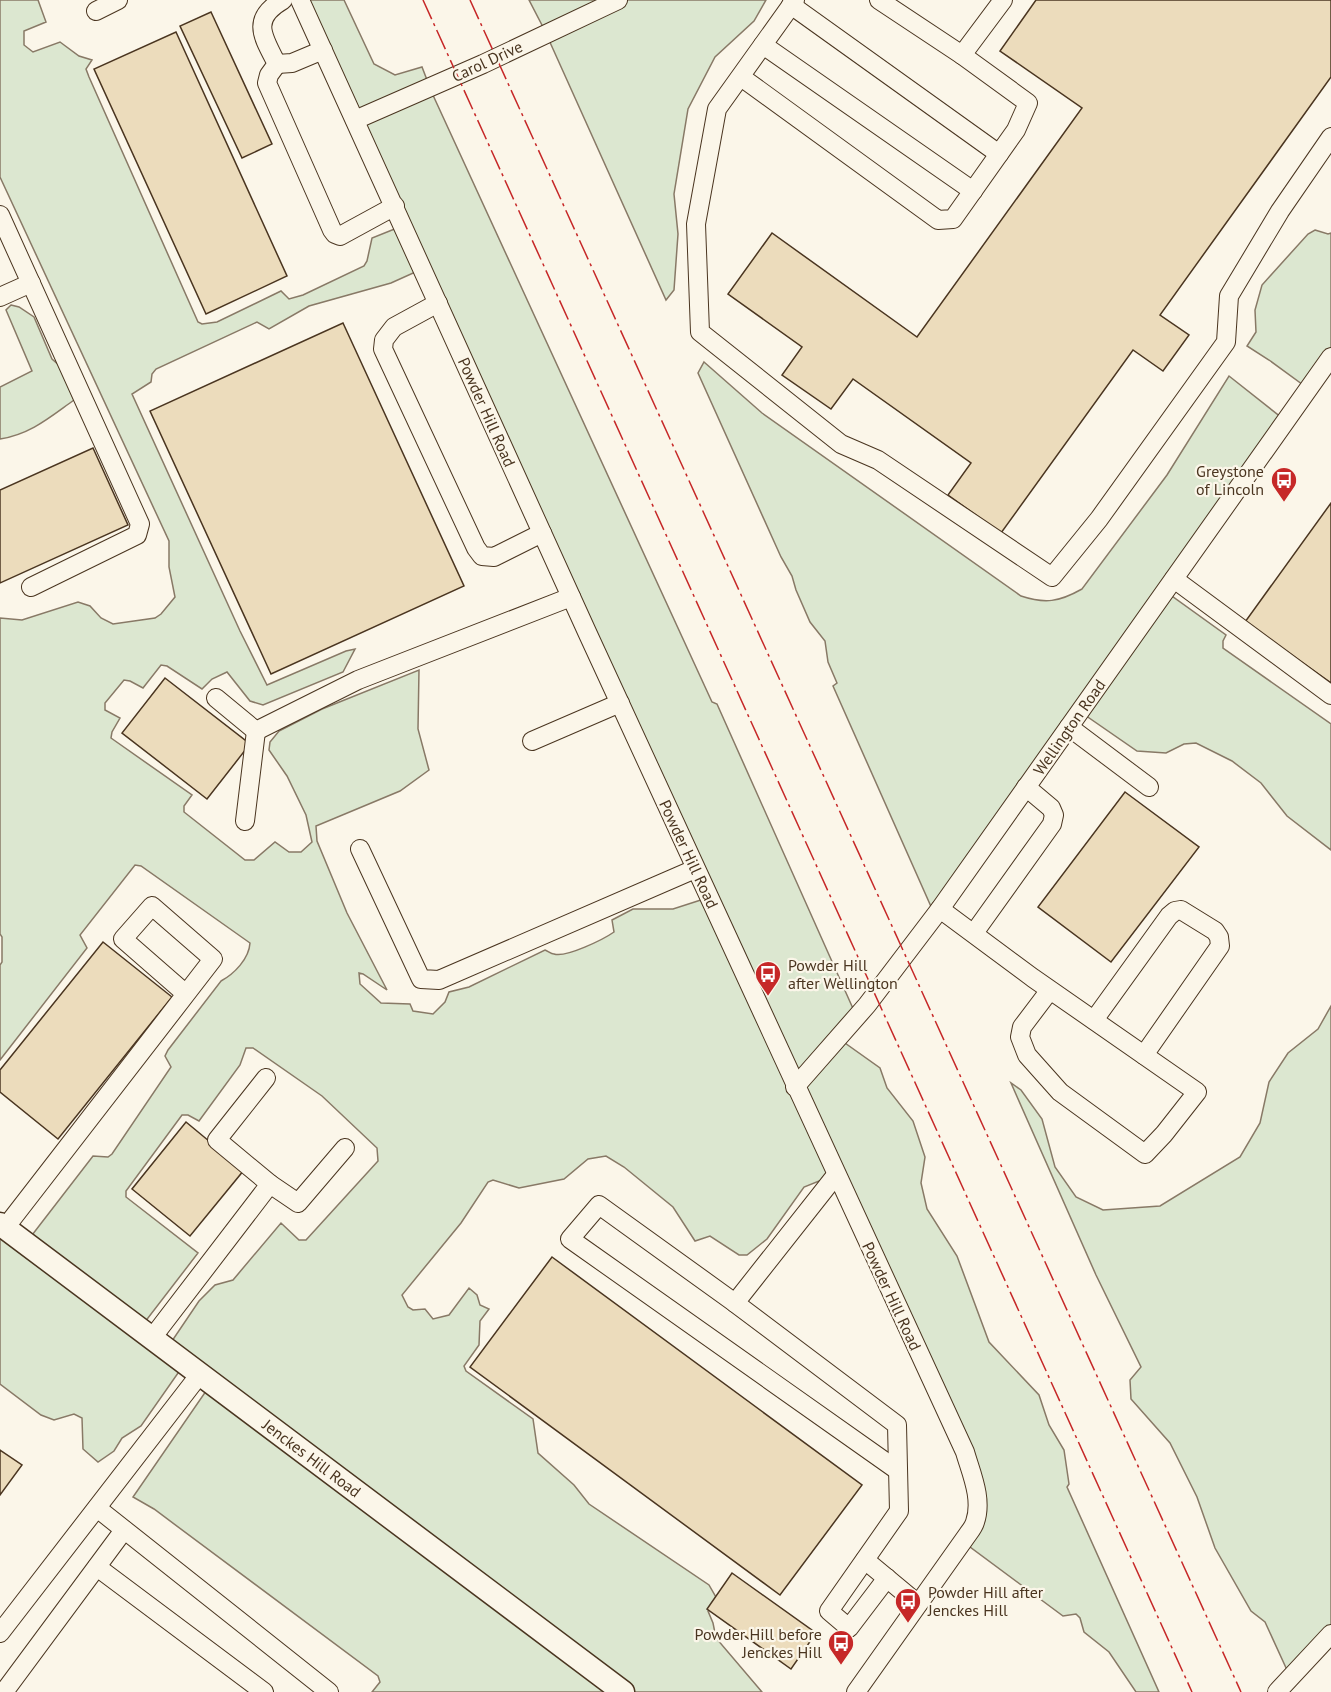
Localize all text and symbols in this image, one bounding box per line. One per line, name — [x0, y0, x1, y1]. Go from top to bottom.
street label: Carol Drive — [449, 36, 525, 86]
street label: Powder Hill Road — [454, 354, 520, 470]
place label: Greystone of Lincoln — [1196, 461, 1264, 499]
bus stop icon: Greystone of Lincoln — [1269, 465, 1299, 503]
street label: Wellington Road — [1029, 675, 1109, 779]
street label: Powder Hill Road — [655, 797, 723, 911]
place label: Powder Hill after Wellington — [788, 955, 898, 993]
bus stop icon: Powder Hill after Wellington — [753, 959, 783, 997]
street label: Powder Hill Road — [858, 1239, 926, 1353]
street label: Jenckes Hill Road — [258, 1414, 365, 1501]
place label: Powder Hill after Jenckes Hill — [927, 1582, 1044, 1620]
bus stop icon: Powder Hill after Jenckes Hill — [893, 1586, 923, 1624]
place label: Powder Hill before Jenckes Hill — [695, 1624, 822, 1662]
bus stop icon: Powder Hill before Jenckes Hill — [826, 1628, 856, 1666]

